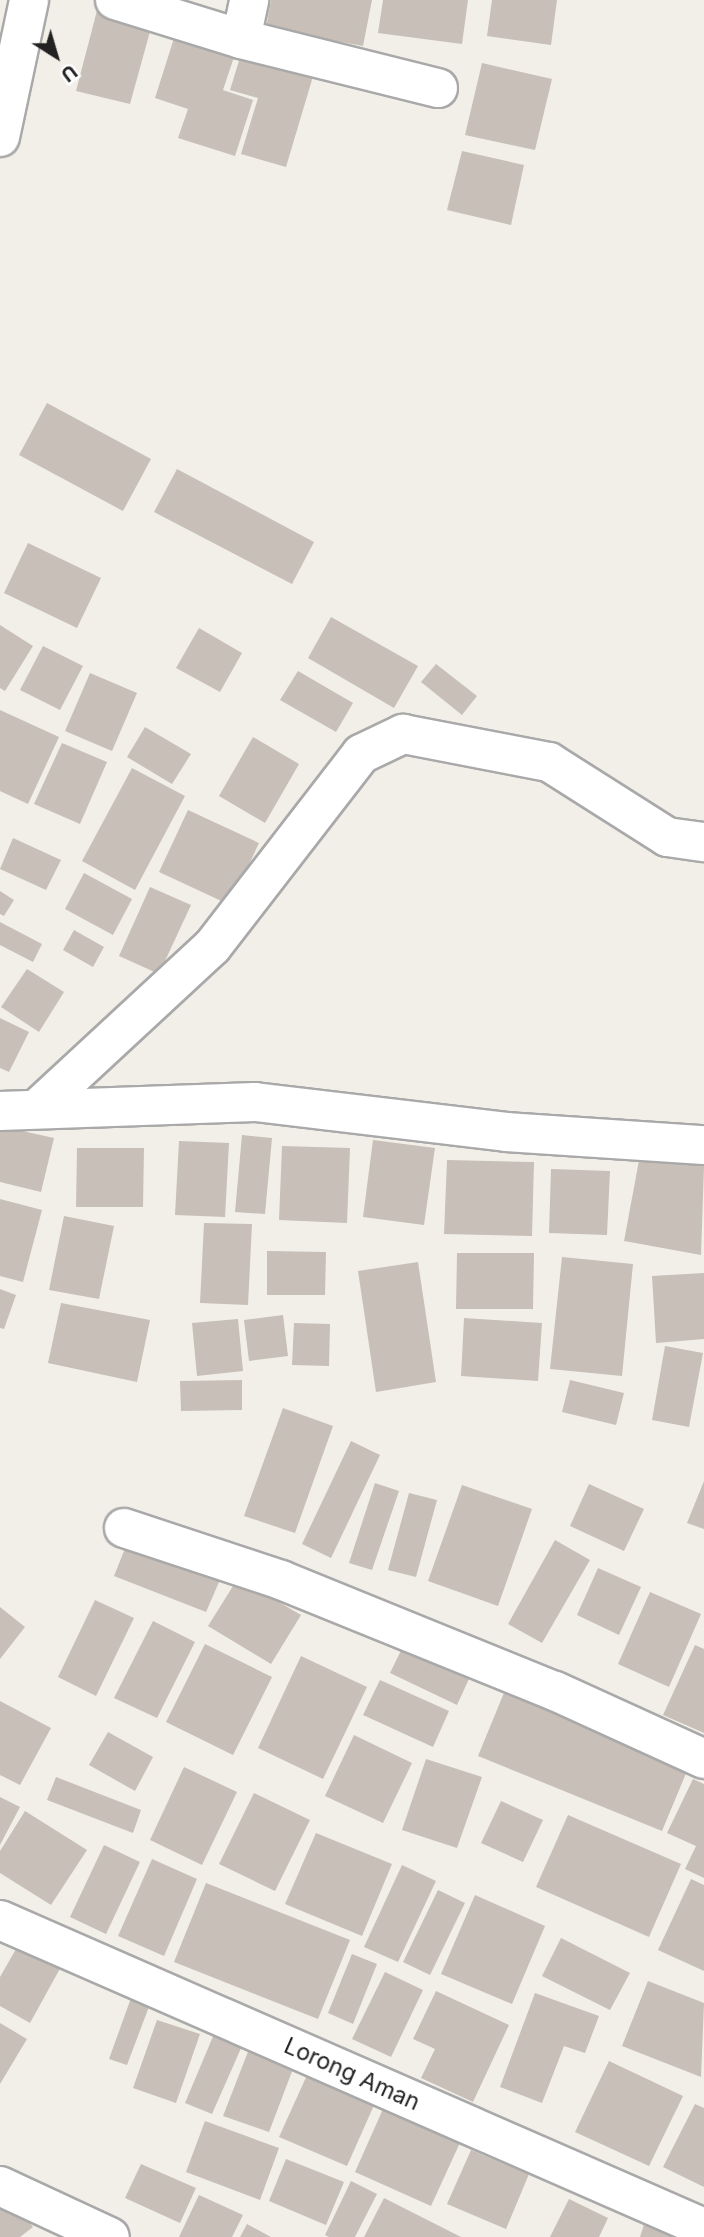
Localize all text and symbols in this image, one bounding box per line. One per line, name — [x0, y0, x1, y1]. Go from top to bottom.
north arrow — [21, 21, 91, 91]
text: U — [56, 60, 81, 87]
street label: Lorong Aman — [280, 2032, 424, 2116]

